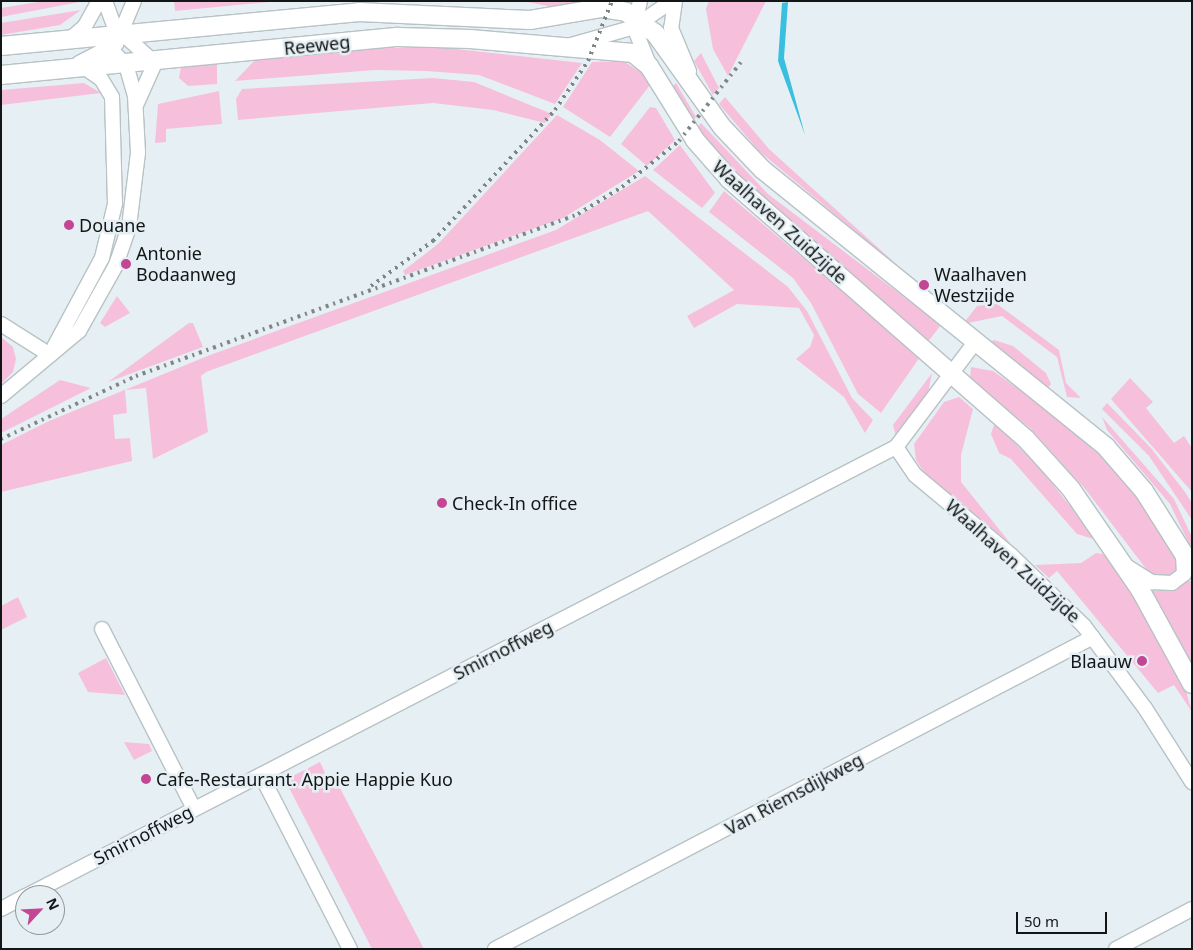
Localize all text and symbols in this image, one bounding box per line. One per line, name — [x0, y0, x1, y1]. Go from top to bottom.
street label: Reeweg — [283, 31, 351, 59]
street label: Waalhaven Zuidzijde — [708, 156, 852, 288]
place label: Douane — [79, 214, 146, 236]
marker: Douane — [63, 219, 75, 231]
place label: Antonie Bodaanweg — [136, 243, 236, 286]
marker: Antonie Bodaanweg — [120, 258, 132, 270]
place label: Waalhaven Westzijde — [934, 264, 1027, 306]
marker: Waalhaven Westzijde — [918, 279, 930, 291]
place label: Check-In office — [452, 492, 577, 514]
street label: Waalhaven Zuidzijde — [941, 495, 1085, 627]
marker: Check-In office — [436, 497, 448, 509]
street label: Smirnoffweg — [450, 616, 556, 684]
place label: Blaauw — [1070, 650, 1132, 672]
marker: Blaauw — [1136, 655, 1148, 667]
street label: Van Riemsdijkweg — [721, 749, 867, 839]
place label: Cafe-Restaurant. Appie Happie Kuo — [156, 768, 453, 790]
marker: Cafe-Restaurant. Appie Happie Kuo — [140, 773, 152, 785]
street label: Smirnoffweg — [90, 801, 196, 869]
north arrow — [15, 885, 65, 935]
text: N — [42, 895, 64, 913]
scale bar — [1018, 902, 1109, 934]
text: 50 m — [1024, 911, 1059, 931]

